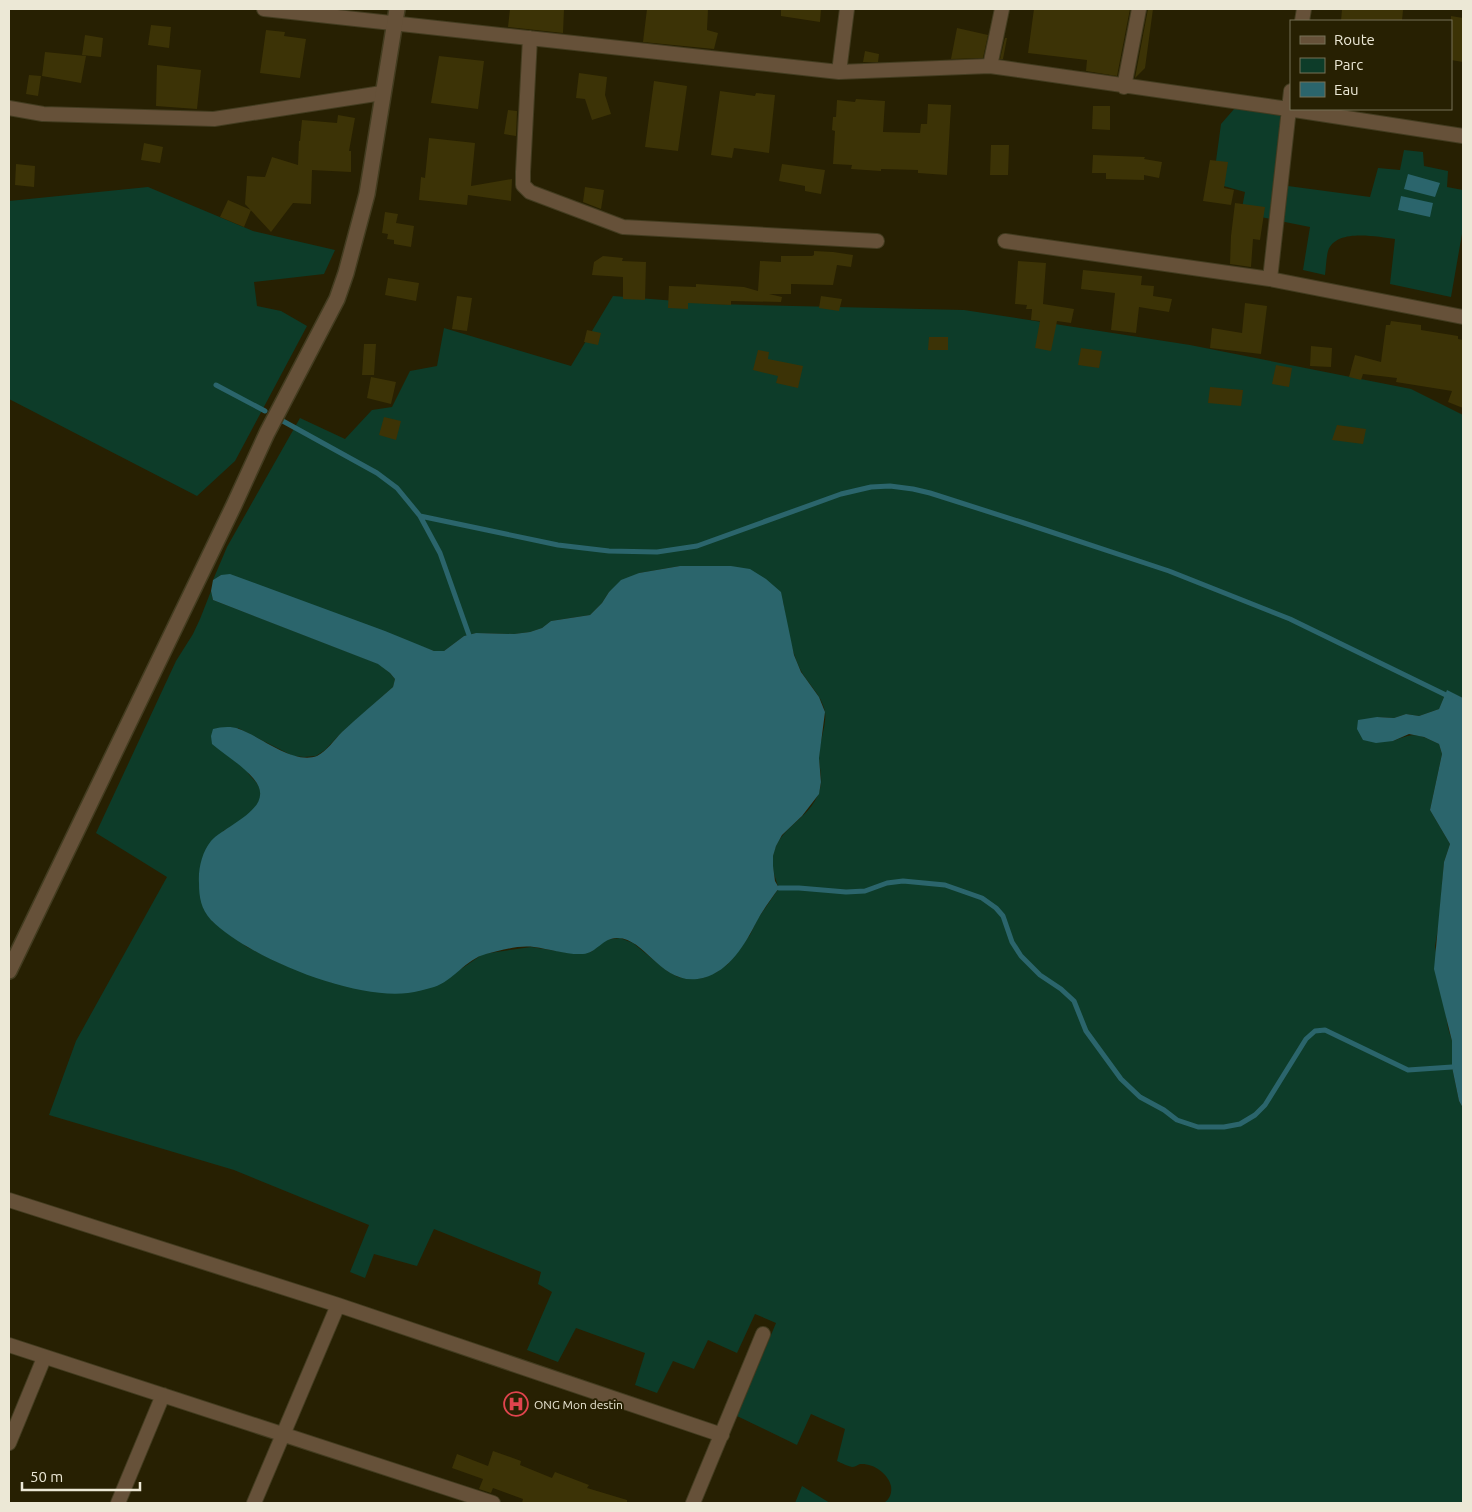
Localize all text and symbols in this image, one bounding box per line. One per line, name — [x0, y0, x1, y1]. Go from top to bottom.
legend — [1290, 20, 1452, 110]
text: Route — [1334, 31, 1375, 48]
text: Parc — [1334, 56, 1363, 73]
text: Eau — [1334, 81, 1359, 98]
hospital icon: ONG Mon destin — [503, 1391, 529, 1417]
place label: ONG Mon destin — [534, 1398, 623, 1411]
scale bar — [22, 1460, 140, 1492]
text: 50 m — [30, 1468, 63, 1485]

